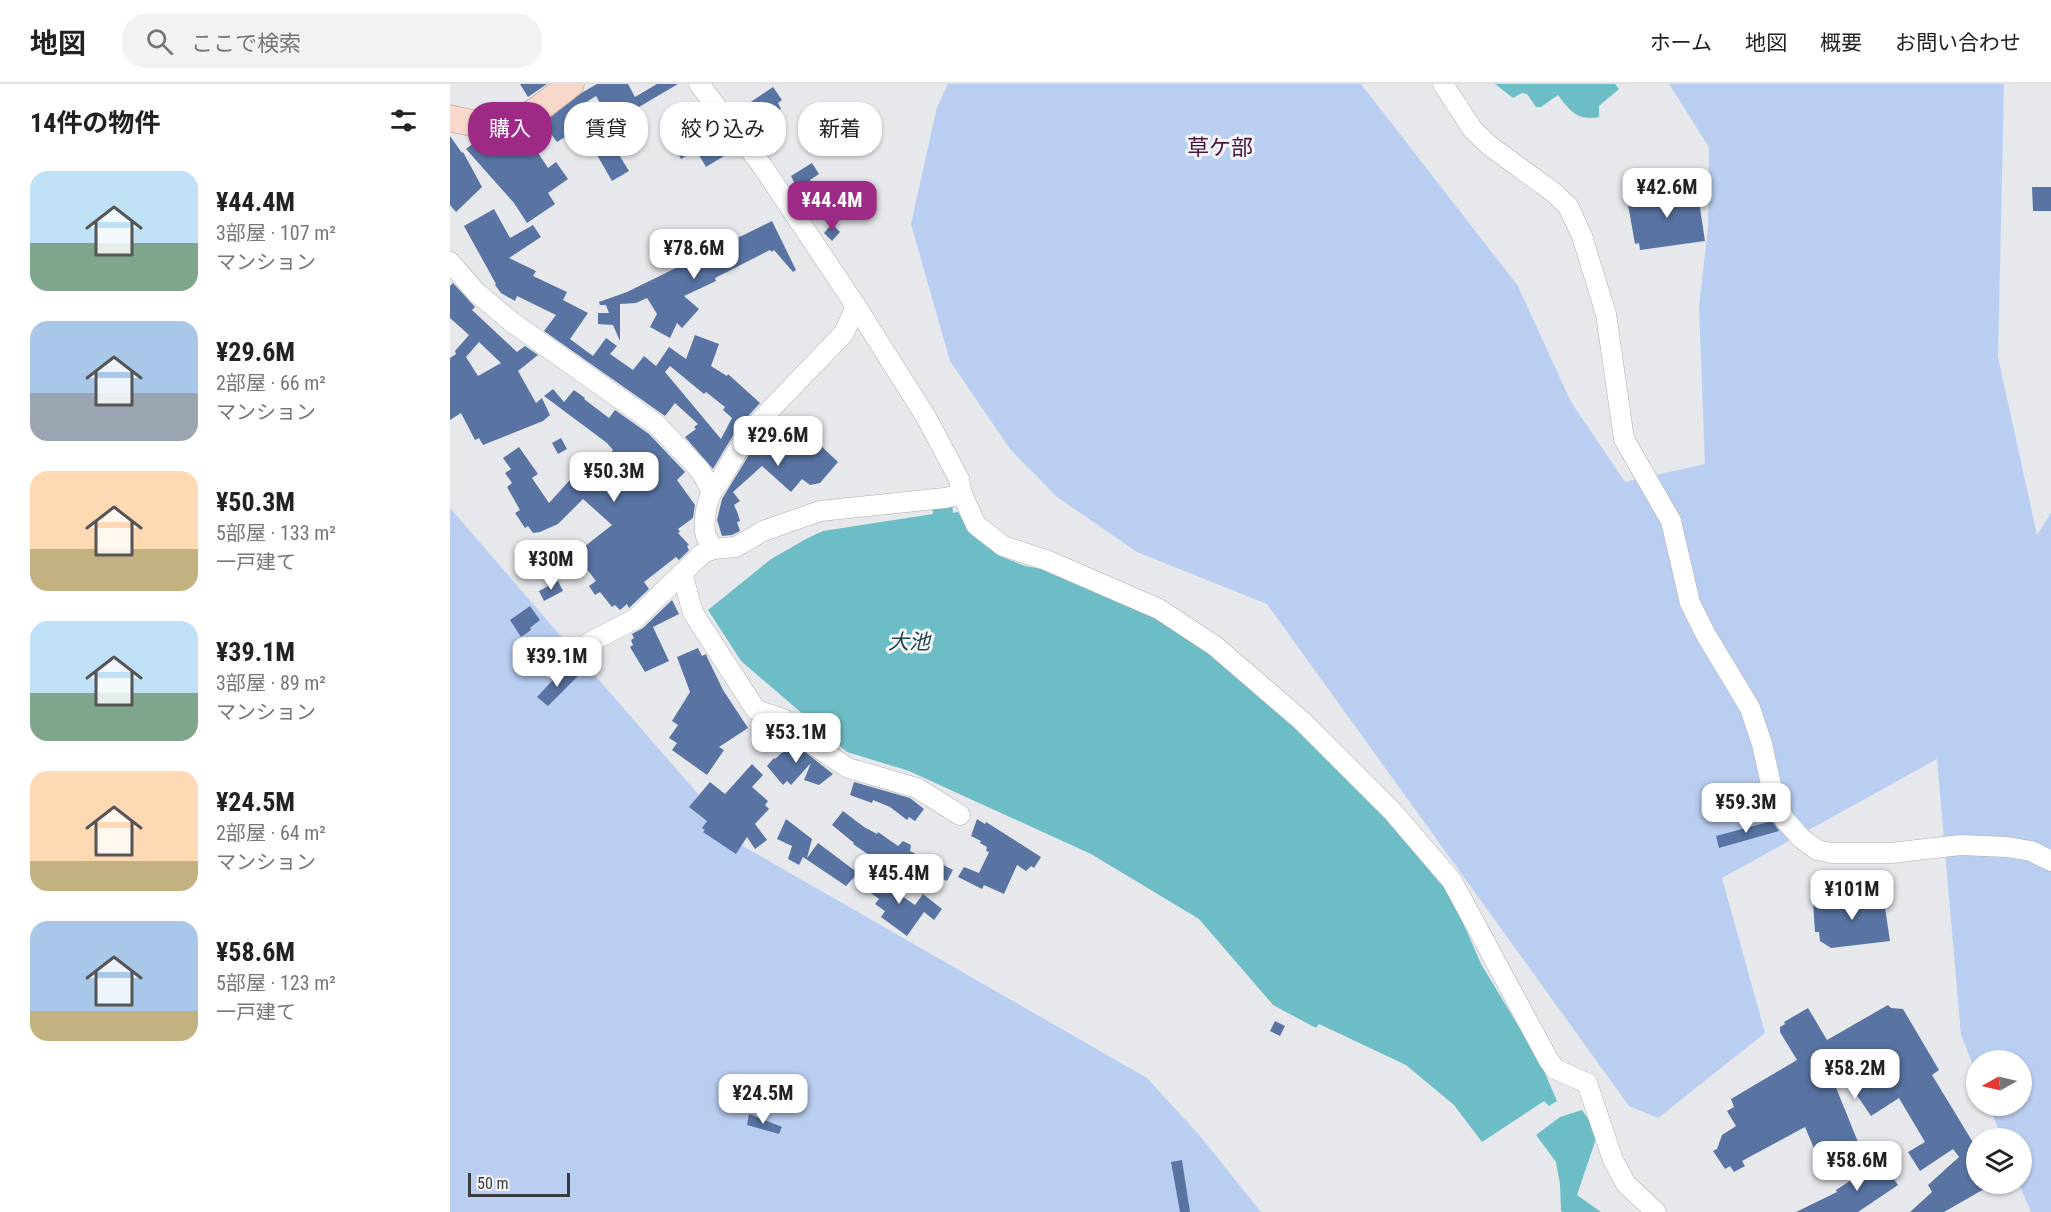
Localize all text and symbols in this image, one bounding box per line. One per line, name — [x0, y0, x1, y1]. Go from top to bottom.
search box — [122, 14, 542, 68]
icon: search — [143, 25, 176, 58]
text: 地図 — [30, 27, 86, 60]
text: ここで検索 — [191, 31, 301, 56]
text: ホーム — [1650, 31, 1712, 55]
text: 地図 — [1745, 31, 1787, 55]
text: 概要 — [1820, 31, 1862, 55]
text: お問い合わせ — [1895, 31, 2021, 55]
chip: 購入 — [468, 102, 552, 156]
chip: 賃貸 — [564, 102, 648, 156]
chip: 絞り込み — [660, 102, 786, 156]
chip: 新着 — [798, 102, 882, 156]
icon: filters — [387, 104, 420, 137]
text: 14件の物件 — [30, 108, 160, 138]
district label: 草ケ部 — [1187, 135, 1253, 160]
pin: ¥42.6M — [1618, 168, 1716, 219]
text: ¥42.6M — [1637, 175, 1697, 199]
pin: ¥44.4M — [783, 181, 881, 232]
text: ¥44.4M — [216, 187, 295, 217]
text: ¥44.4M — [802, 188, 862, 212]
icon: home — [78, 195, 150, 267]
text: 3部屋 · 107 m² — [216, 221, 336, 245]
pin: ¥78.6M — [645, 229, 743, 280]
text: ¥78.6M — [664, 236, 724, 260]
text: マンション — [216, 250, 316, 274]
text: ¥29.6M — [216, 337, 295, 367]
icon: home — [78, 345, 150, 417]
text: 2部屋 · 66 m² — [216, 371, 326, 395]
text: マンション — [216, 400, 316, 424]
pin: ¥29.6M — [729, 416, 827, 467]
text: ¥29.6M — [748, 423, 808, 447]
pin: ¥50.3M — [565, 452, 663, 503]
text: ¥50.3M — [584, 459, 644, 483]
text: ¥50.3M — [216, 487, 295, 517]
icon: home — [78, 495, 150, 567]
text: 5部屋 · 133 m² — [216, 521, 336, 545]
pin: ¥30M — [515, 540, 587, 591]
text: ¥30M — [529, 547, 573, 571]
text: 一戸建て — [216, 550, 296, 574]
water label: 大池 — [888, 630, 932, 654]
text: ¥39.1M — [216, 637, 295, 667]
pin: ¥39.1M — [508, 637, 606, 688]
text: ¥39.1M — [527, 644, 587, 668]
icon: home — [78, 645, 150, 717]
text: 3部屋 · 89 m² — [216, 671, 326, 695]
text: マンション — [216, 700, 316, 724]
pin: ¥53.1M — [747, 713, 845, 764]
text: ¥53.1M — [766, 720, 826, 744]
pin: ¥59.3M — [1697, 783, 1795, 834]
text: ¥24.5M — [216, 787, 295, 817]
text: ¥59.3M — [1716, 790, 1776, 814]
icon: home — [78, 795, 150, 867]
text: 2部屋 · 64 m² — [216, 821, 326, 845]
text: マンション — [216, 850, 316, 874]
pin: ¥45.4M — [850, 854, 948, 905]
text: ¥45.4M — [869, 861, 929, 885]
pin: ¥101M — [1810, 870, 1894, 921]
text: ¥101M — [1825, 877, 1880, 901]
text: ¥58.6M — [216, 937, 295, 967]
icon: home — [78, 945, 150, 1017]
text: 5部屋 · 123 m² — [216, 971, 336, 995]
text: 一戸建て — [216, 1000, 296, 1024]
pin: ¥58.2M — [1806, 1049, 1904, 1100]
north arrow — [1966, 1050, 2032, 1116]
map controls — [1966, 1050, 2032, 1194]
text: ¥58.2M — [1825, 1056, 1885, 1080]
pin: ¥24.5M — [714, 1074, 812, 1125]
text: ¥24.5M — [733, 1081, 793, 1105]
button: layers — [1966, 1128, 2032, 1194]
pin: ¥58.6M — [1808, 1141, 1906, 1192]
text: ¥58.6M — [1827, 1148, 1887, 1172]
scale bar — [468, 1170, 570, 1198]
text: 50 m — [477, 1174, 509, 1193]

